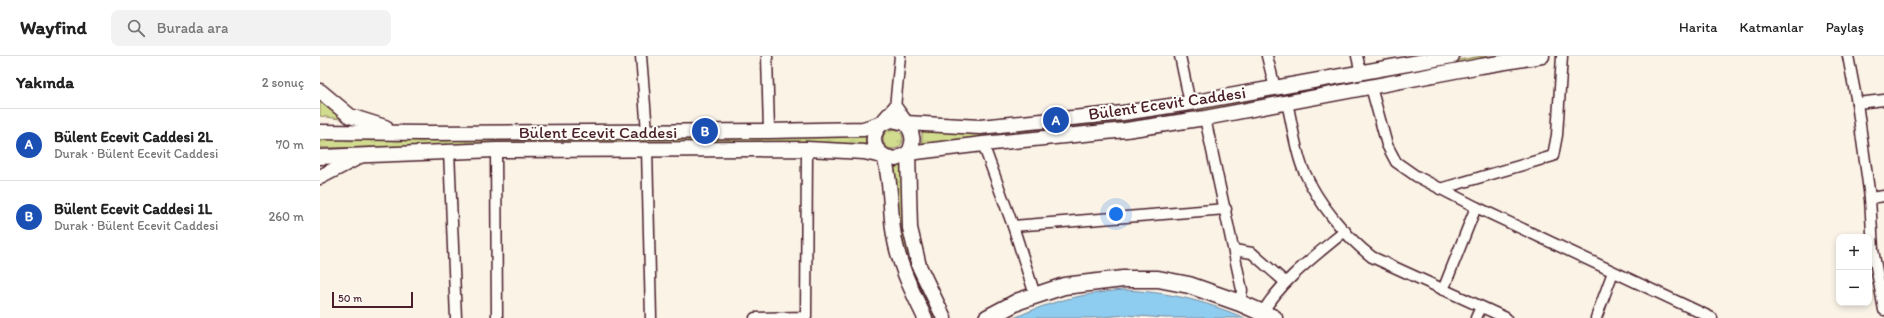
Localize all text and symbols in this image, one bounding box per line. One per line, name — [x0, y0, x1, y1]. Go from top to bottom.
search box — [111, 10, 391, 46]
text: Wayfind — [20, 16, 87, 39]
icon: search — [125, 17, 147, 39]
text: Burada ara — [157, 19, 228, 37]
text: Harita — [1679, 19, 1718, 36]
text: Katmanlar — [1740, 19, 1804, 36]
text: Paylaş — [1826, 19, 1864, 36]
text: Yakında — [16, 72, 74, 92]
text: 2 sonuç — [262, 75, 304, 90]
street label: Bülent Ecevit Caddesi — [1087, 82, 1247, 124]
pin: A — [1043, 105, 1069, 135]
pin: B — [692, 116, 718, 146]
street label: Bülent Ecevit Caddesi — [519, 122, 677, 142]
text: Bülent Ecevit Caddesi 2L — [54, 128, 213, 146]
text: A — [25, 137, 33, 152]
text: 70 m — [276, 137, 304, 152]
text: Durak · Bülent Ecevit Caddesi — [54, 146, 218, 161]
text: Bülent Ecevit Caddesi 1L — [54, 200, 212, 218]
your location — [1106, 204, 1126, 224]
text: B — [25, 209, 33, 224]
text: 260 m — [268, 209, 304, 224]
text: Durak · Bülent Ecevit Caddesi — [54, 218, 218, 233]
map controls — [1836, 234, 1872, 306]
button: + — [1836, 234, 1872, 270]
button: − — [1836, 270, 1872, 306]
scale bar — [332, 290, 413, 309]
text: 50 m — [338, 292, 362, 305]

